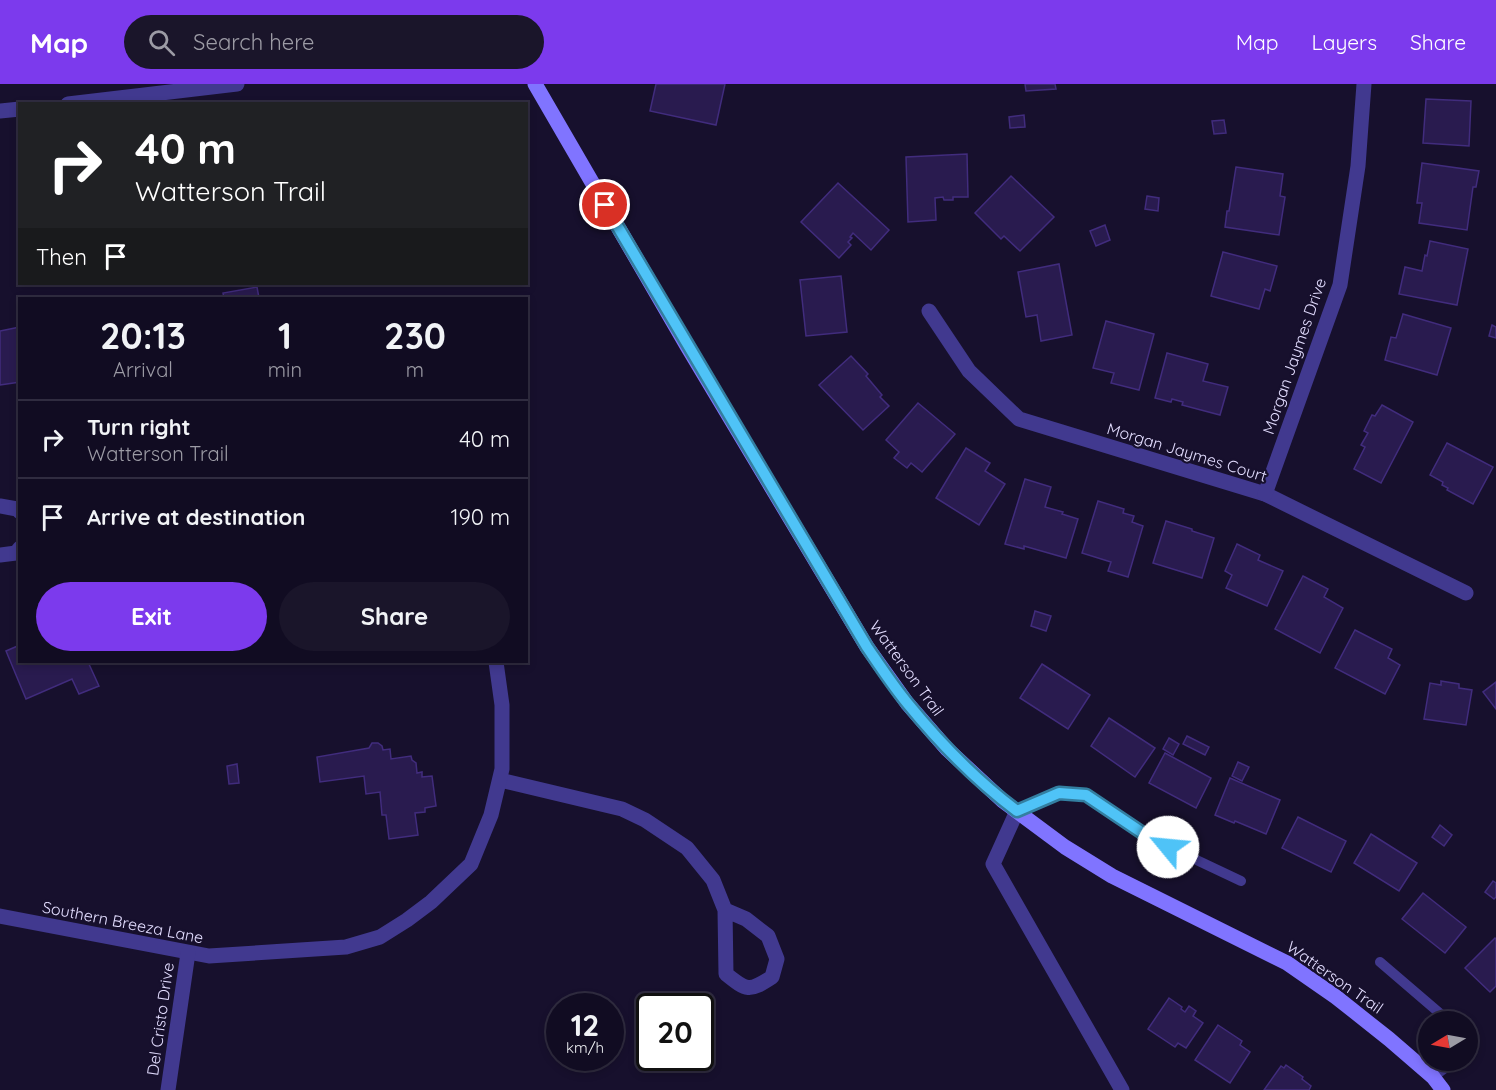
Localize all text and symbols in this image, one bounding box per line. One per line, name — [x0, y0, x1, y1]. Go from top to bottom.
search box — [124, 15, 544, 69]
text: Map — [30, 25, 88, 60]
icon: search — [145, 26, 178, 59]
text: Search here — [193, 28, 315, 56]
text: Map — [1236, 29, 1279, 55]
text: Layers — [1312, 29, 1377, 55]
text: Share — [1410, 29, 1466, 55]
text: 40 m — [135, 122, 236, 175]
icon: right — [36, 126, 114, 204]
text: Watterson Trail — [135, 174, 326, 208]
pin — [579, 179, 630, 230]
icon: arrive — [588, 188, 621, 221]
icon: arrive — [99, 240, 132, 273]
text: Then — [36, 243, 87, 271]
street label: Morgan Jaymes Drive — [1258, 275, 1330, 437]
text: 20:13 — [100, 313, 186, 358]
text: 1 — [278, 313, 292, 358]
text: 230 — [384, 313, 446, 358]
text: Arrival — [113, 357, 173, 382]
text: min — [268, 357, 302, 382]
text: m — [406, 357, 424, 382]
text: Turn right — [87, 413, 191, 441]
street label: Morgan Jaymes Court — [1105, 418, 1269, 486]
icon: right — [36, 423, 69, 456]
text: 40 m — [459, 425, 510, 453]
text: Watterson Trail — [87, 441, 229, 466]
icon: arrive — [36, 501, 69, 534]
text: Arrive at destination — [87, 503, 305, 531]
text: 190 m — [450, 503, 510, 531]
button: Exit — [36, 582, 267, 651]
button: Share — [279, 582, 510, 651]
street label: Watterson Trail — [866, 616, 948, 720]
position arrow — [1136, 815, 1200, 879]
street label: Southern Breeza Lane — [41, 897, 205, 947]
street label: Watterson Trail — [1283, 936, 1387, 1018]
street label: Del Cristo Drive — [142, 961, 178, 1077]
speed limit sign: 20 — [636, 993, 714, 1071]
text: 12 — [571, 1006, 599, 1044]
north arrow — [1418, 1011, 1478, 1071]
map controls — [1418, 1011, 1478, 1071]
text: km/h — [566, 1038, 604, 1057]

